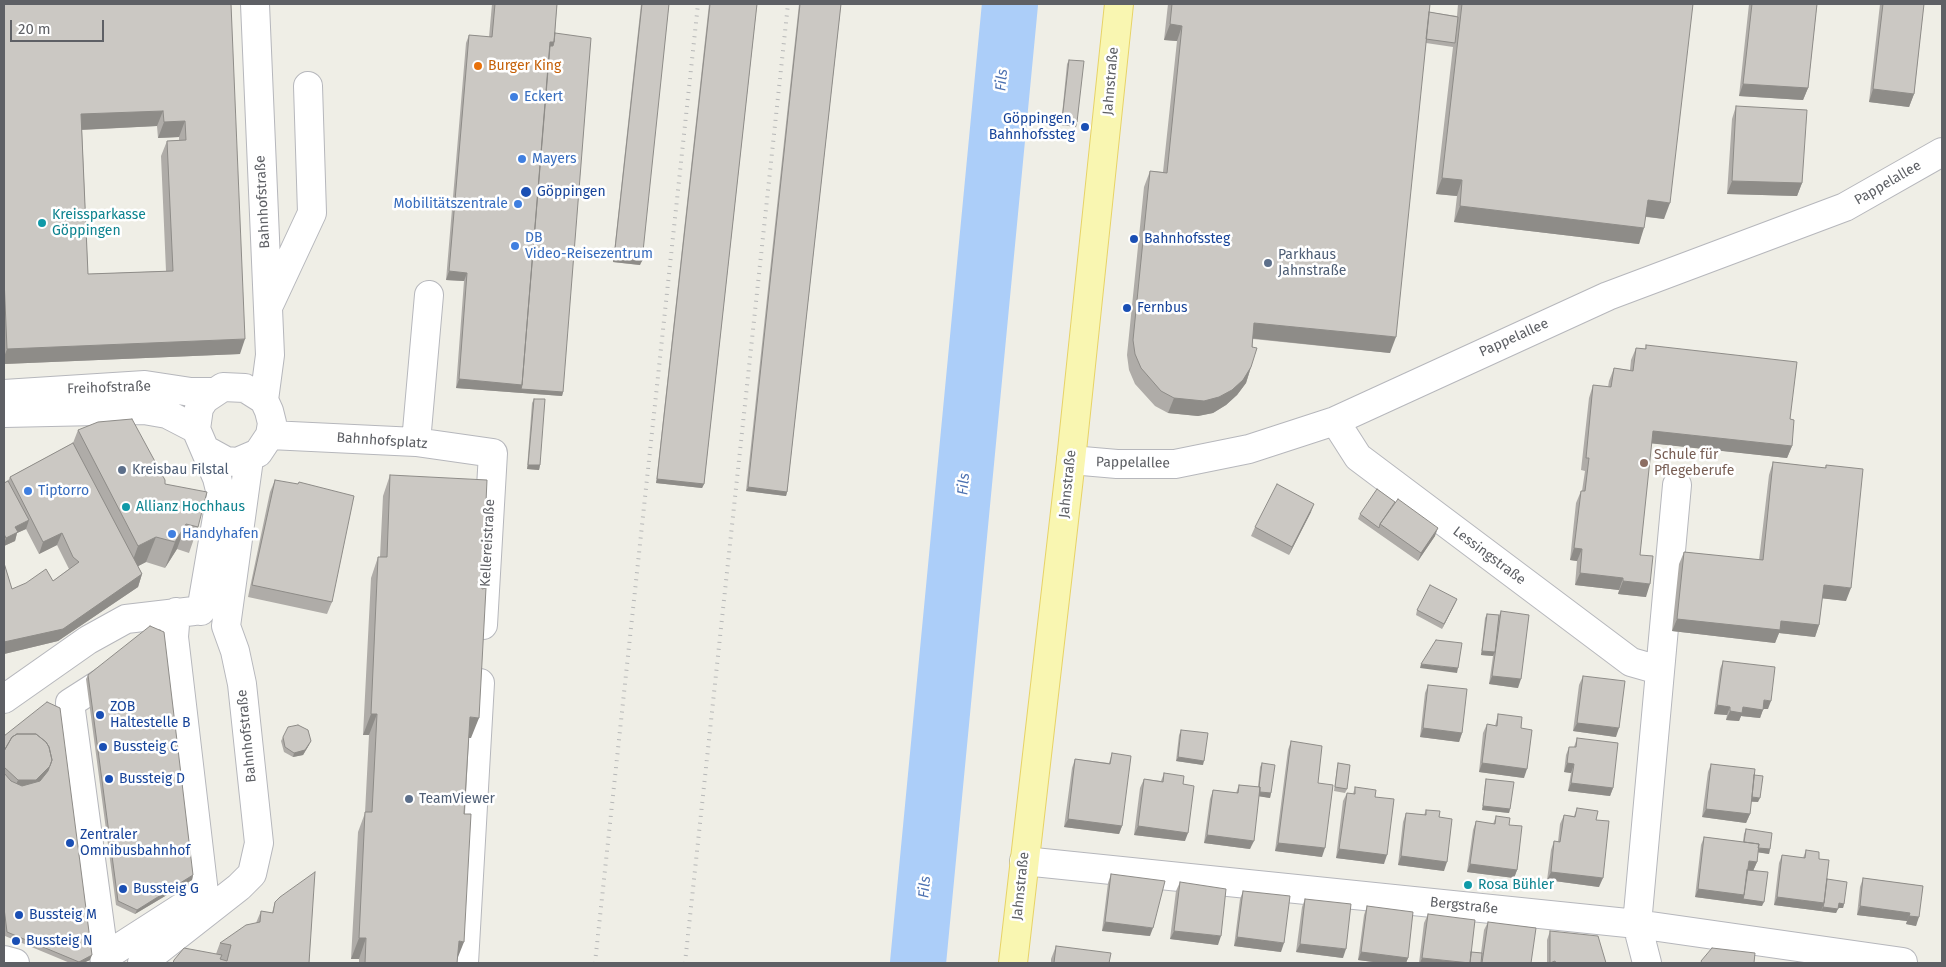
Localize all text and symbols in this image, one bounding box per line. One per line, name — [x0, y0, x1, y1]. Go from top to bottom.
scale bar — [12, 10, 106, 42]
text: 20 m — [18, 20, 51, 38]
street label: Jahnstraße — [1100, 46, 1122, 116]
place label: Burger King — [488, 58, 561, 74]
marker: Burger King — [472, 60, 484, 72]
water label: Fils — [992, 68, 1012, 92]
place label: Eckert — [524, 89, 563, 105]
marker: Eckert — [508, 91, 520, 103]
place label: Göppingen, Bahnhofssteg — [989, 111, 1075, 144]
marker: Göppingen, Bahnhofssteg — [1079, 121, 1091, 133]
place label: Mayers — [532, 151, 576, 167]
marker: Mayers — [516, 153, 528, 165]
street label: Bahnhofstraße — [252, 155, 274, 249]
street label: Pappelallee — [1852, 157, 1924, 209]
place label: Göppingen — [537, 184, 606, 200]
marker: Göppingen — [519, 185, 533, 199]
place label: Mobilitätszentrale — [393, 196, 508, 212]
marker: Mobilitätszentrale — [512, 198, 524, 210]
place label: Kreissparkasse Göppingen — [52, 207, 146, 240]
marker: Kreissparkasse Göppingen — [36, 217, 48, 229]
place label: DB Video-Reisezentrum — [525, 230, 653, 262]
place label: Bahnhofssteg — [1144, 231, 1230, 247]
marker: Bahnhofssteg — [1128, 233, 1140, 245]
marker: DB Video-Reisezentrum — [509, 240, 521, 252]
place label: Parkhaus Jahnstraße — [1278, 247, 1346, 280]
marker: Parkhaus Jahnstraße — [1262, 257, 1274, 269]
place label: Fernbus — [1137, 300, 1188, 316]
marker: Fernbus — [1121, 302, 1133, 314]
street label: Pappelallee — [1477, 315, 1551, 361]
street label: Freihofstraße — [67, 378, 151, 398]
street label: Bahnhofsplatz — [336, 429, 428, 453]
place label: Schule für Pflegeberufe — [1654, 447, 1734, 480]
street label: Jahnstraße — [1056, 449, 1080, 519]
street label: Pappelallee — [1096, 454, 1170, 472]
marker: Schule für Pflegeberufe — [1638, 457, 1650, 469]
place label: Kreisbau Filstal — [132, 462, 229, 478]
marker: Kreisbau Filstal — [116, 464, 128, 476]
water label: Fils — [954, 472, 974, 496]
place label: Tiptorro — [38, 483, 89, 499]
marker: Tiptorro — [22, 485, 34, 497]
place label: Allianz Hochhaus — [136, 499, 245, 515]
street label: Kellereistraße — [477, 499, 499, 587]
marker: Allianz Hochhaus — [120, 501, 132, 513]
street label: Lessingstraße — [1449, 523, 1529, 589]
place label: Handyhafen — [182, 526, 259, 542]
marker: Handyhafen — [166, 528, 178, 540]
street label: Bahnhofstraße — [234, 689, 260, 783]
place label: ZOB Haltestelle B — [110, 699, 191, 732]
marker: ZOB Haltestelle B — [94, 709, 106, 721]
place label: Bussteig C — [113, 739, 178, 755]
marker: Bussteig C — [97, 741, 109, 753]
place label: Bussteig D — [119, 771, 185, 787]
marker: Bussteig D — [103, 773, 115, 785]
place label: TeamViewer — [419, 791, 495, 807]
marker: TeamViewer — [403, 793, 415, 805]
place label: Zentraler Omnibusbahnhof — [80, 827, 190, 860]
marker: Zentraler Omnibusbahnhof — [64, 837, 76, 849]
street label: Jahnstraße — [1009, 851, 1033, 921]
water label: Fils — [915, 875, 935, 899]
place label: Rosa Bühler — [1478, 877, 1554, 893]
marker: Rosa Bühler — [1462, 879, 1474, 891]
place label: Bussteig G — [133, 881, 199, 897]
marker: Bussteig G — [117, 883, 129, 895]
street label: Bergstraße — [1429, 894, 1499, 918]
place label: Bussteig M — [29, 907, 97, 923]
marker: Bussteig M — [13, 909, 25, 921]
place label: Bussteig N — [26, 933, 93, 949]
marker: Bussteig N — [10, 935, 22, 947]

